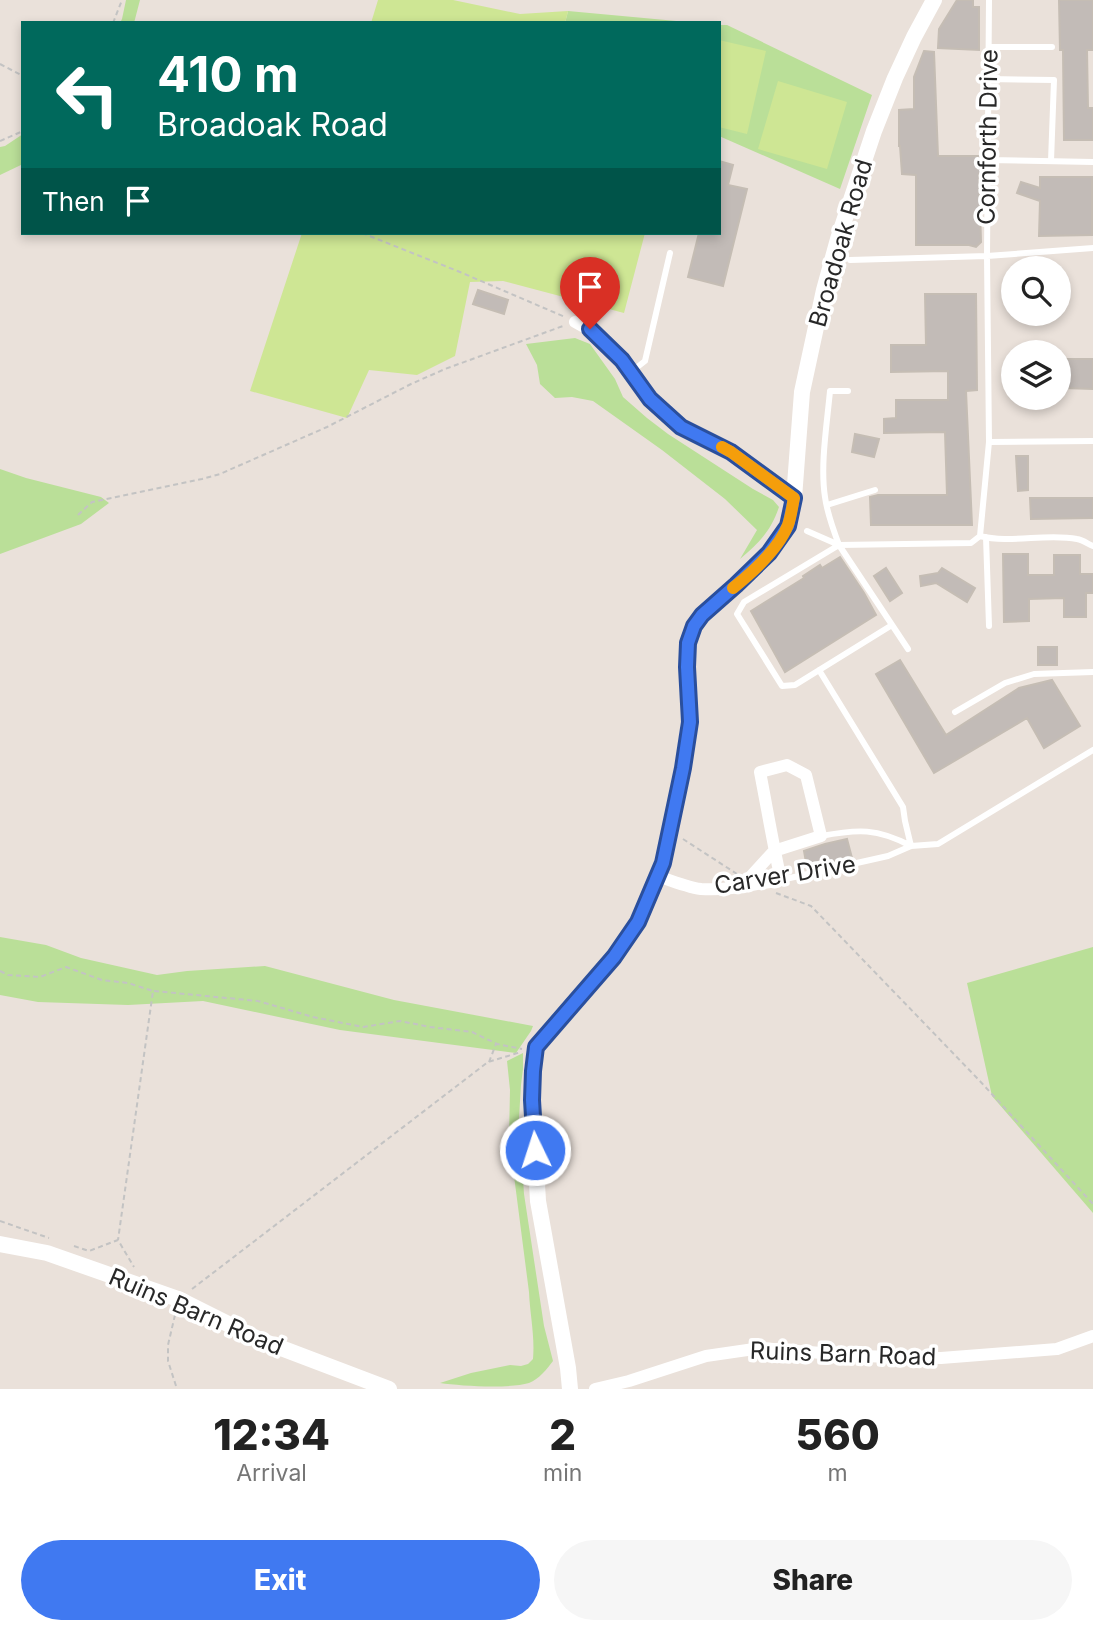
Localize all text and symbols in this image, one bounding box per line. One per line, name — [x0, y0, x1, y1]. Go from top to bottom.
text: 410 m — [157, 45, 299, 104]
icon: left — [42, 49, 133, 140]
street label: Cornforth Drive — [971, 49, 1004, 225]
text: Broadoak Road — [157, 105, 388, 144]
street label: Broadoak Road — [803, 156, 878, 330]
icon: arrive — [119, 182, 157, 220]
text: Then — [42, 186, 105, 217]
map controls — [1001, 256, 1071, 410]
button: search — [1001, 256, 1071, 326]
pin — [560, 257, 620, 329]
icon: arrive — [571, 268, 609, 306]
button: layers — [1001, 340, 1071, 410]
street label: Carver Drive — [712, 849, 858, 900]
position arrow — [498, 1113, 572, 1187]
street label: Ruins Barn Road — [105, 1262, 288, 1361]
street label: Ruins Barn Road — [749, 1336, 937, 1371]
text: 12:34 — [213, 1409, 330, 1460]
text: 2 — [549, 1409, 576, 1460]
text: 560 — [796, 1409, 880, 1460]
text: Arrival — [236, 1459, 307, 1487]
text: min — [543, 1459, 582, 1487]
text: m — [828, 1459, 848, 1487]
button: Exit — [21, 1540, 540, 1620]
button: Share — [554, 1540, 1072, 1620]

